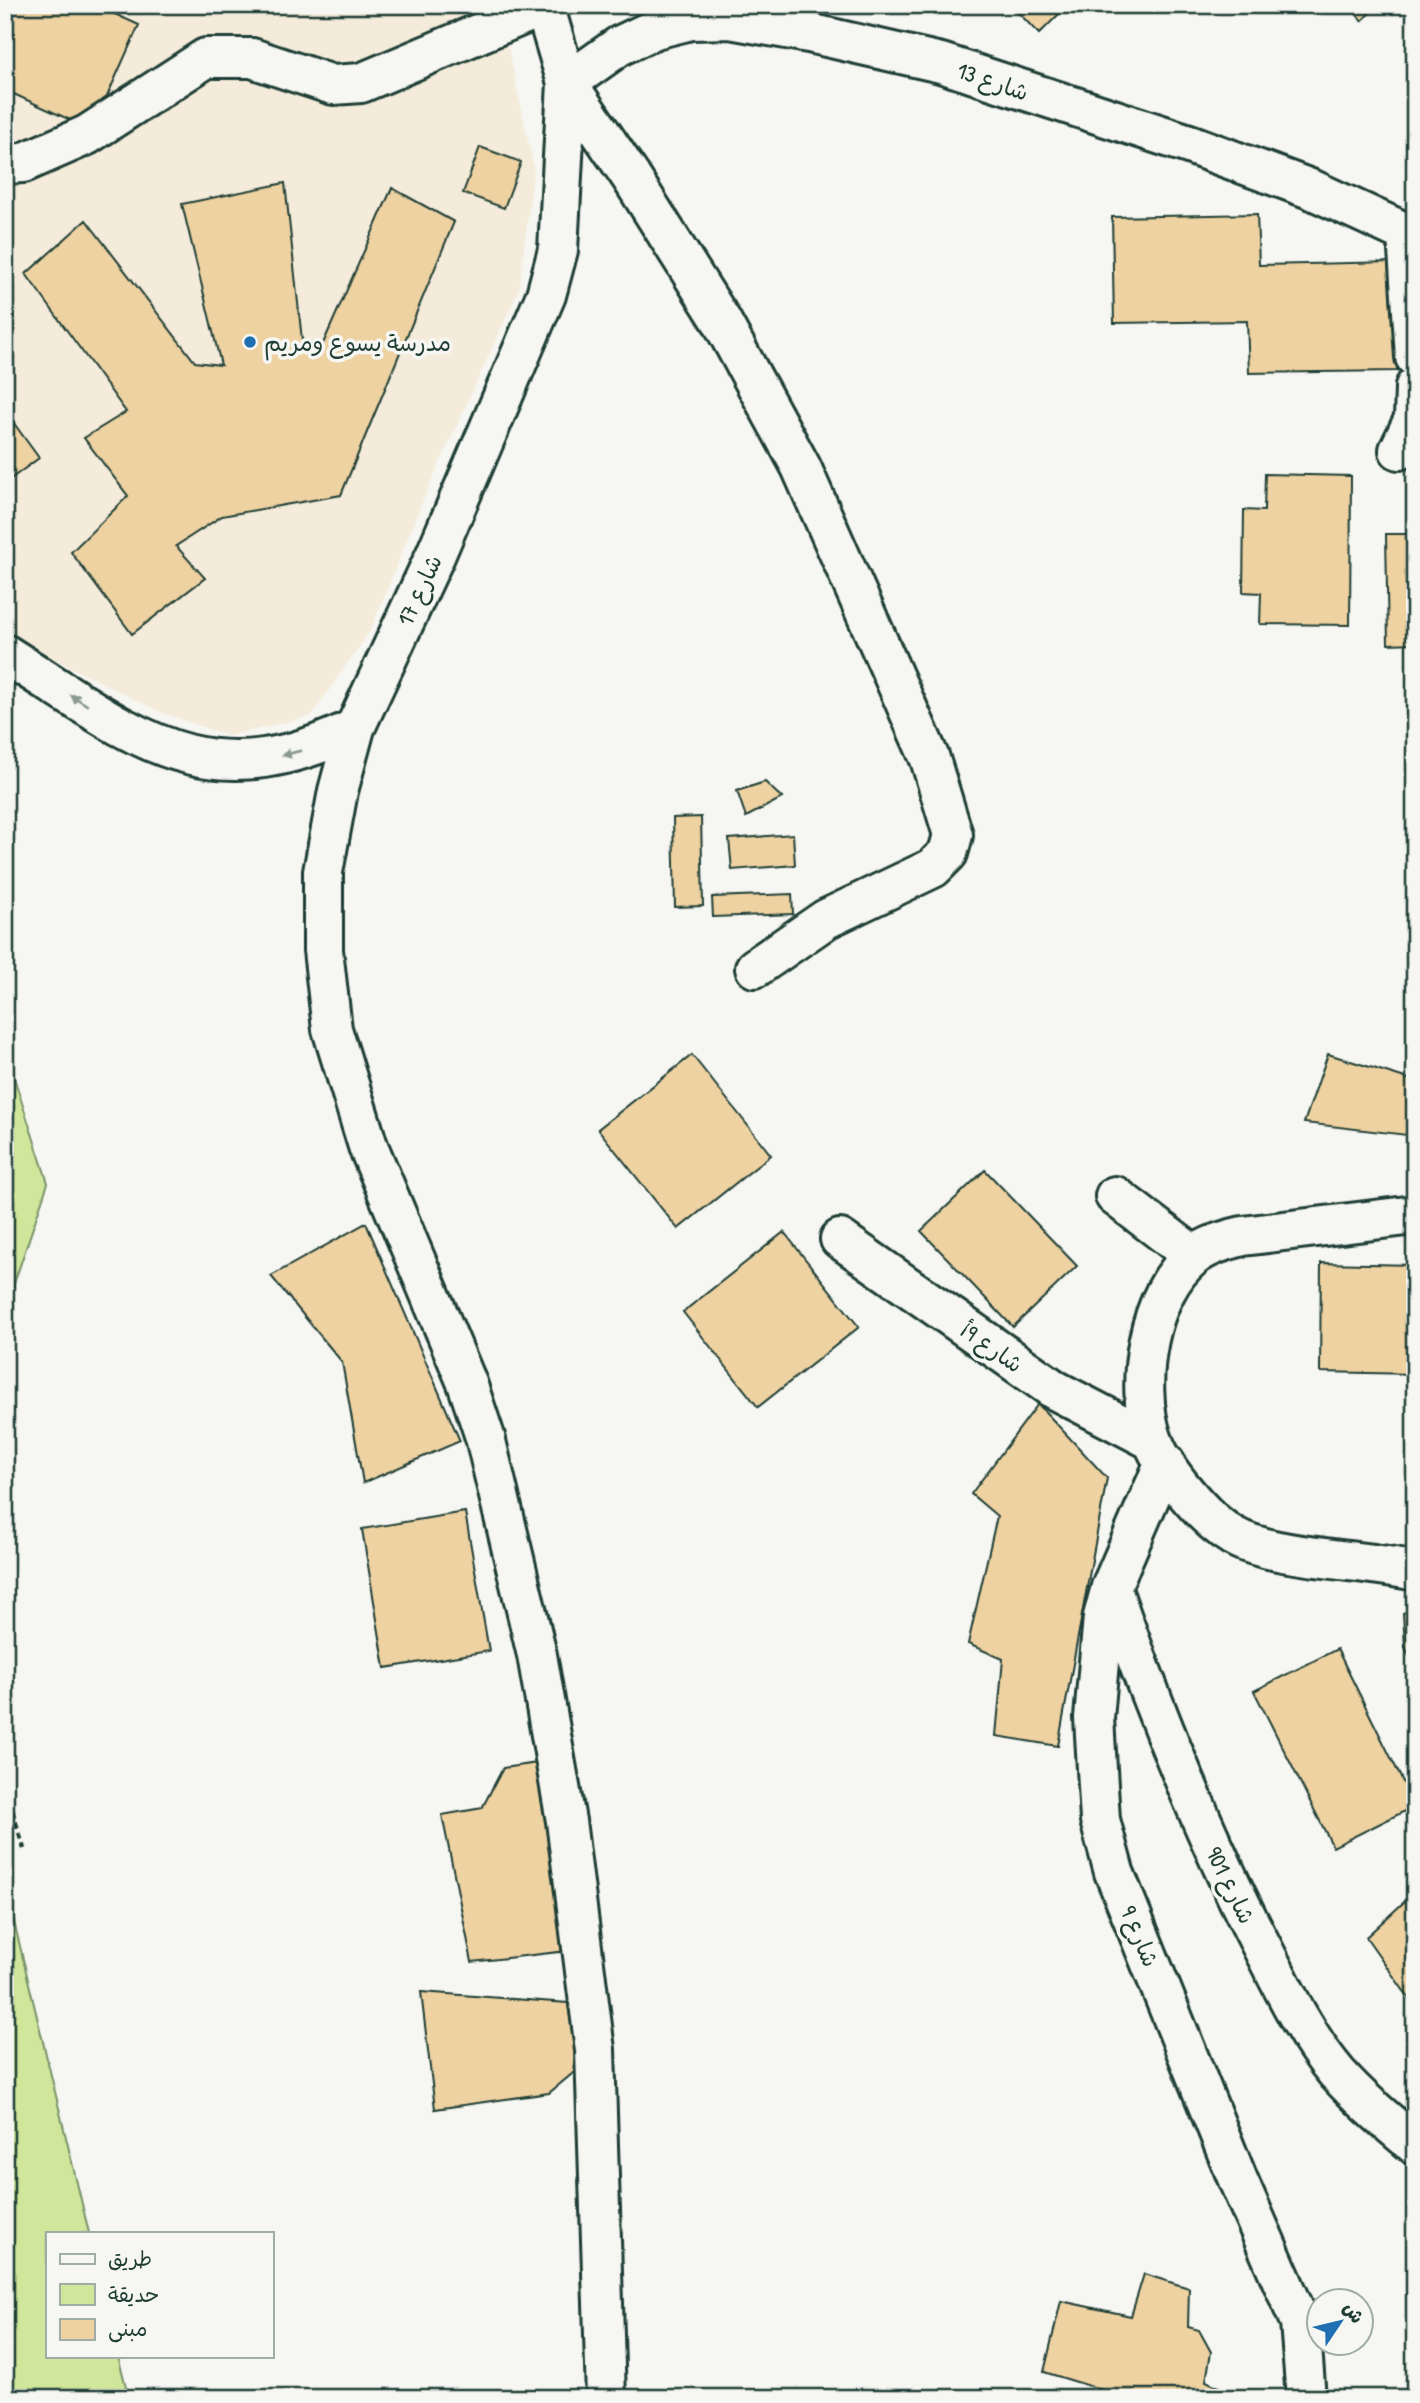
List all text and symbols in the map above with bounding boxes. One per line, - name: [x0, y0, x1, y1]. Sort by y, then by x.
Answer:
- street label: شارع 13: [953, 54, 1033, 109]
- place label: مدرسة يسوع ومريم: [264, 327, 451, 361]
- marker: مدرسة يسوع ومريم: [242, 334, 258, 350]
- street label: شارع 17: [389, 550, 450, 631]
- one-way arrow: [70, 694, 89, 707]
- one-way arrow: [281, 748, 303, 759]
- street label: شارع 9أ: [954, 1314, 1029, 1380]
- street label: شارع 901: [1198, 1841, 1263, 1929]
- street label: شارع 9: [1112, 1901, 1167, 1972]
- legend: [46, 2232, 273, 2358]
- text: طريق: [108, 2244, 152, 2273]
- text: حديقة: [108, 2280, 159, 2309]
- north arrow: [1304, 2288, 1374, 2358]
- text: ش: [1337, 2296, 1371, 2328]
- text: مبنى: [108, 2314, 147, 2343]

